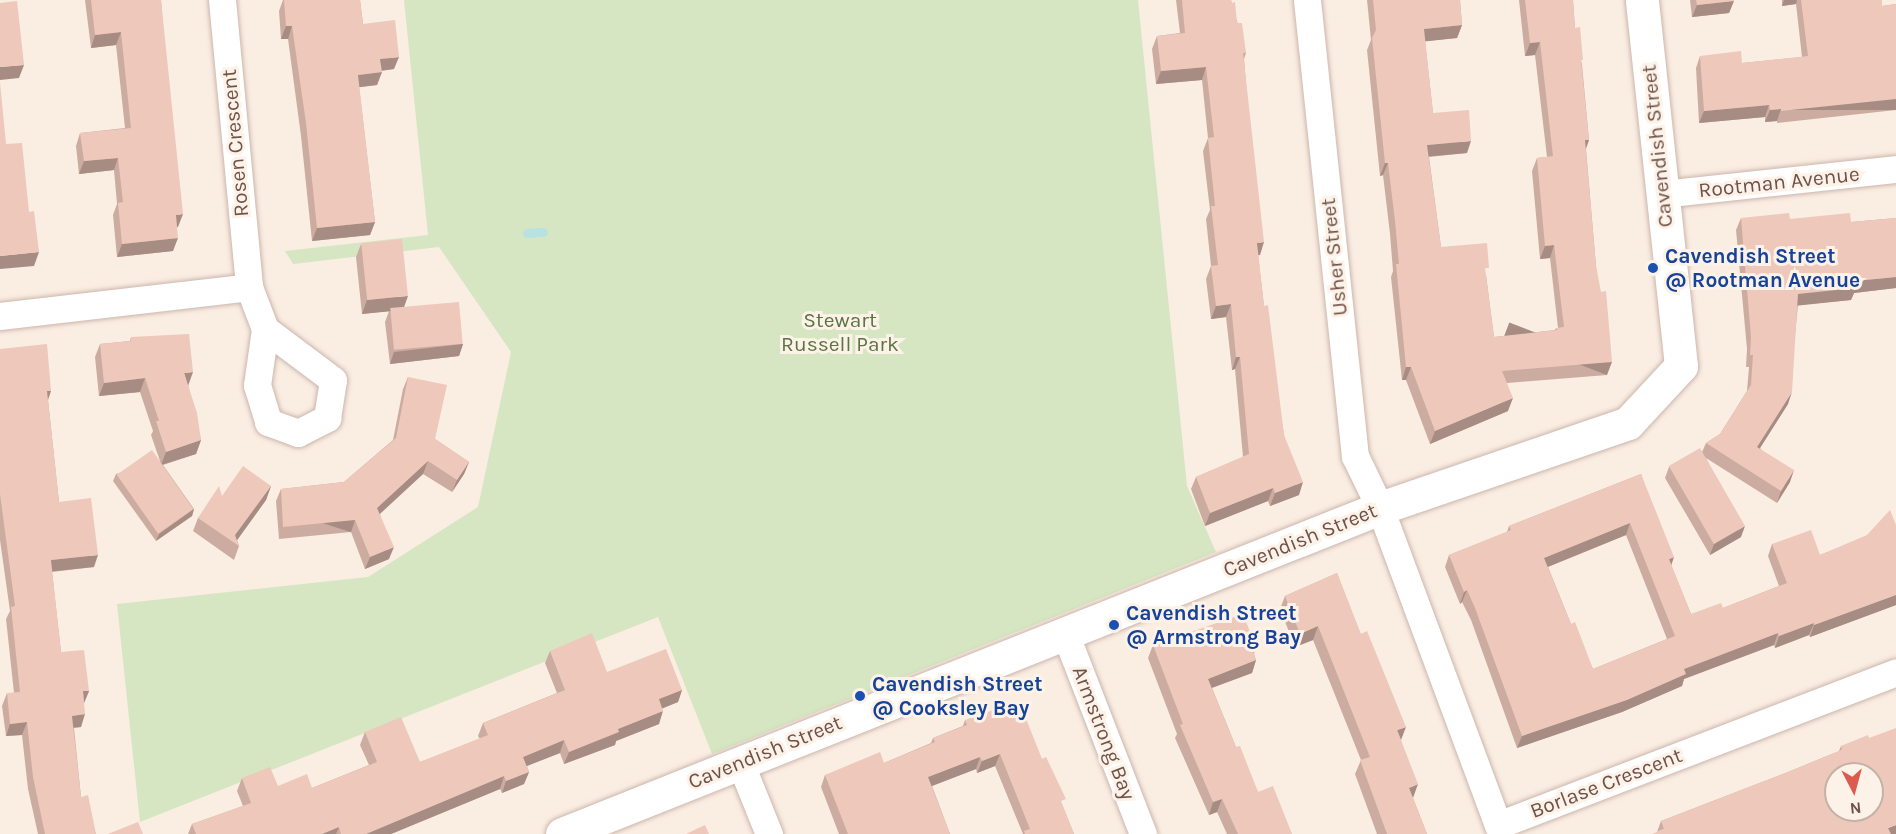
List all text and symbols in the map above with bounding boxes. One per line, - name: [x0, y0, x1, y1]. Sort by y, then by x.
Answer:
- street label: Cavendish Street: [1636, 63, 1678, 229]
- street label: Rosen Crescent: [216, 68, 254, 218]
- street label: Rootman Avenue: [1697, 161, 1861, 203]
- street label: Usher Street: [1315, 197, 1353, 317]
- place label: Cavendish Street @ Rootman Avenue: [1665, 243, 1860, 293]
- marker: Cavendish Street @ Rootman Avenue: [1646, 261, 1660, 275]
- park label: Stewart Russell Park: [781, 307, 899, 357]
- street label: Cavendish Street: [1219, 498, 1381, 582]
- place label: Cavendish Street @ Armstrong Bay: [1126, 600, 1301, 650]
- marker: Cavendish Street @ Armstrong Bay: [1107, 618, 1121, 632]
- street label: Armstrong Bay: [1067, 663, 1141, 803]
- place label: Cavendish Street @ Cooksley Bay: [872, 671, 1042, 721]
- marker: Cavendish Street @ Cooksley Bay: [853, 689, 867, 703]
- street label: Cavendish Street: [684, 710, 846, 794]
- street label: Borlase Crescent: [1526, 742, 1686, 824]
- north arrow: [1824, 762, 1884, 822]
- text: N: [1849, 798, 1862, 818]

